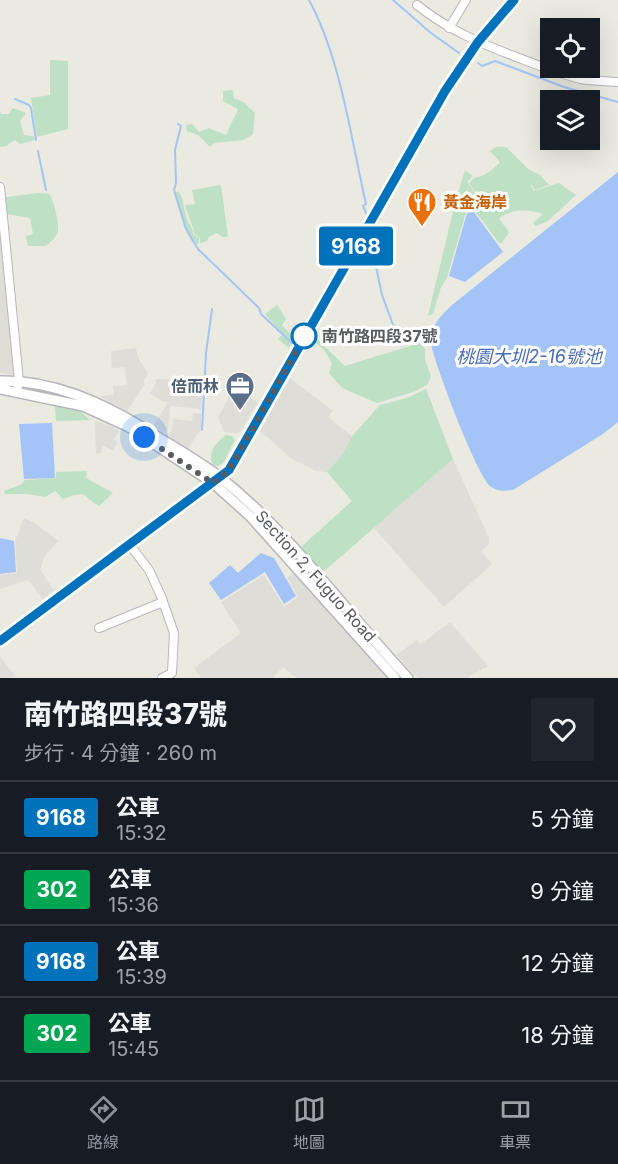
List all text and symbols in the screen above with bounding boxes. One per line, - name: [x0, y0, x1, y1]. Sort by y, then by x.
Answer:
- map controls: [540, 18, 600, 150]
- button: locate: [540, 18, 600, 78]
- button: layers: [540, 90, 600, 150]
- restaurant icon: 黃金海岸: [406, 186, 438, 228]
- place label: 黃金海岸: [443, 192, 507, 212]
- line badge: 9168: [314, 226, 398, 266]
- text: 9168: [331, 234, 381, 259]
- marker: 南竹路四段37號: [291, 323, 317, 349]
- place label: 南竹路四段37號: [322, 326, 438, 346]
- water label: 桃園大圳2-16號池: [456, 346, 604, 367]
- office icon: 倍而林: [224, 370, 256, 412]
- place label: 倍而林: [171, 376, 219, 396]
- your location: [129, 422, 159, 452]
- street label: Section 2, Fuguo Road: [251, 506, 381, 646]
- text: 南竹路四段37號: [24, 697, 227, 731]
- button: heart: [531, 698, 594, 761]
- text: 步行 · 4 分鐘 · 260 m: [24, 741, 217, 765]
- text: 公車: [116, 794, 160, 820]
- text: 9168: [36, 805, 86, 830]
- text: 5 分鐘: [530, 806, 594, 832]
- text: 15:32: [116, 821, 167, 845]
- text: 公車: [108, 866, 152, 892]
- text: 302: [37, 877, 77, 902]
- text: 9 分鐘: [530, 878, 594, 904]
- text: 15:36: [108, 893, 159, 917]
- text: 公車: [116, 938, 160, 964]
- text: 9168: [36, 949, 86, 974]
- text: 12 分鐘: [521, 950, 594, 976]
- text: 15:39: [116, 965, 167, 989]
- text: 公車: [108, 1010, 152, 1036]
- text: 302: [37, 1021, 77, 1046]
- text: 18 分鐘: [521, 1022, 594, 1048]
- text: 15:45: [108, 1037, 159, 1061]
- tab: 路線: [87, 1093, 120, 1153]
- tab: 地圖: [293, 1093, 326, 1153]
- tab: 車票: [499, 1093, 532, 1153]

